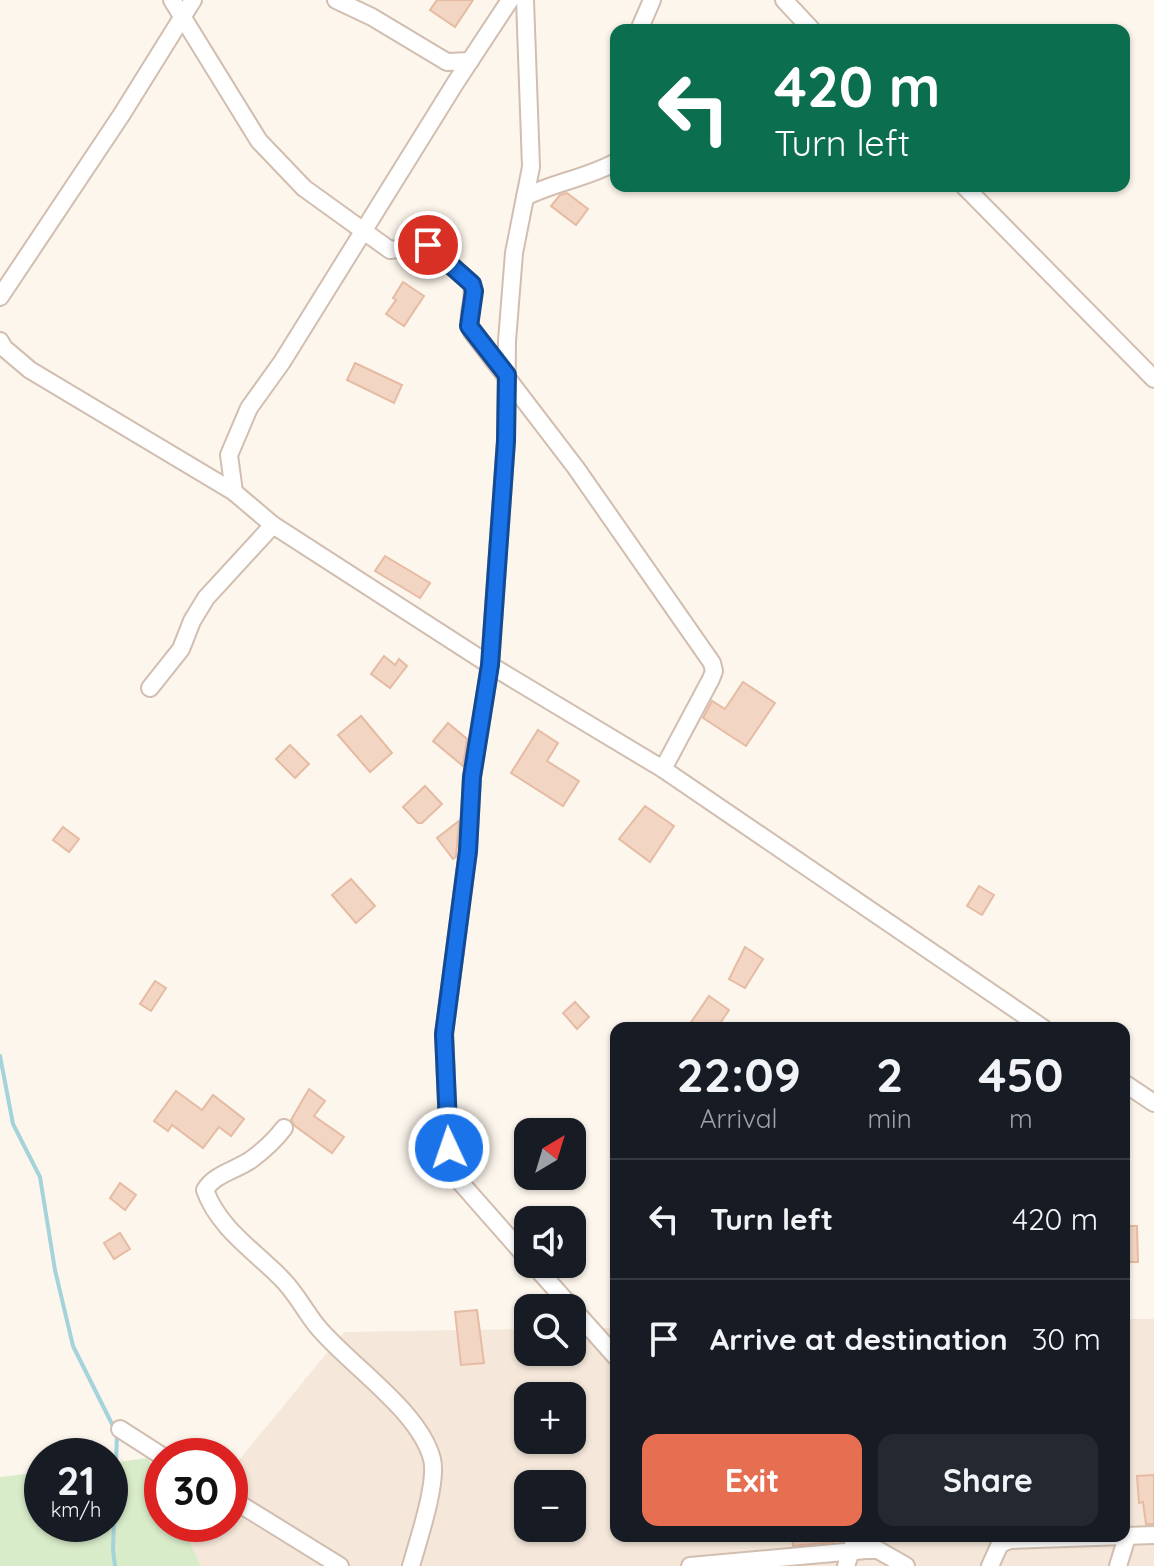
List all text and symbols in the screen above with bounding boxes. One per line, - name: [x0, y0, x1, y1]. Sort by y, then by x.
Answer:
- text: 420 m: [774, 51, 941, 121]
- icon: left: [642, 56, 746, 160]
- text: Turn left: [774, 120, 910, 165]
- pin: [394, 211, 462, 279]
- icon: arrive: [406, 223, 450, 267]
- text: 22:09: [676, 1044, 801, 1104]
- text: 2: [876, 1044, 903, 1104]
- text: 450: [978, 1044, 1064, 1104]
- text: Arrival: [700, 1102, 778, 1135]
- text: min: [867, 1102, 912, 1135]
- text: m: [1009, 1102, 1033, 1135]
- position arrow: [407, 1106, 491, 1190]
- north arrow: [514, 1118, 586, 1190]
- map controls: [514, 1118, 586, 1542]
- icon: left: [642, 1197, 686, 1241]
- text: Turn left: [710, 1200, 833, 1238]
- text: 420 m: [1012, 1200, 1098, 1238]
- button: sound: [514, 1206, 586, 1278]
- button: search: [514, 1294, 586, 1366]
- icon: arrive: [642, 1317, 686, 1361]
- text: Arrive at destination: [710, 1320, 1008, 1358]
- text: 30 m: [1032, 1320, 1101, 1358]
- button: +: [514, 1382, 586, 1454]
- button: Exit: [642, 1434, 862, 1526]
- button: Share: [878, 1434, 1098, 1526]
- speed limit sign: 30: [144, 1438, 248, 1542]
- text: 21: [57, 1455, 95, 1505]
- button: −: [514, 1470, 586, 1542]
- text: km/h: [51, 1497, 101, 1522]

